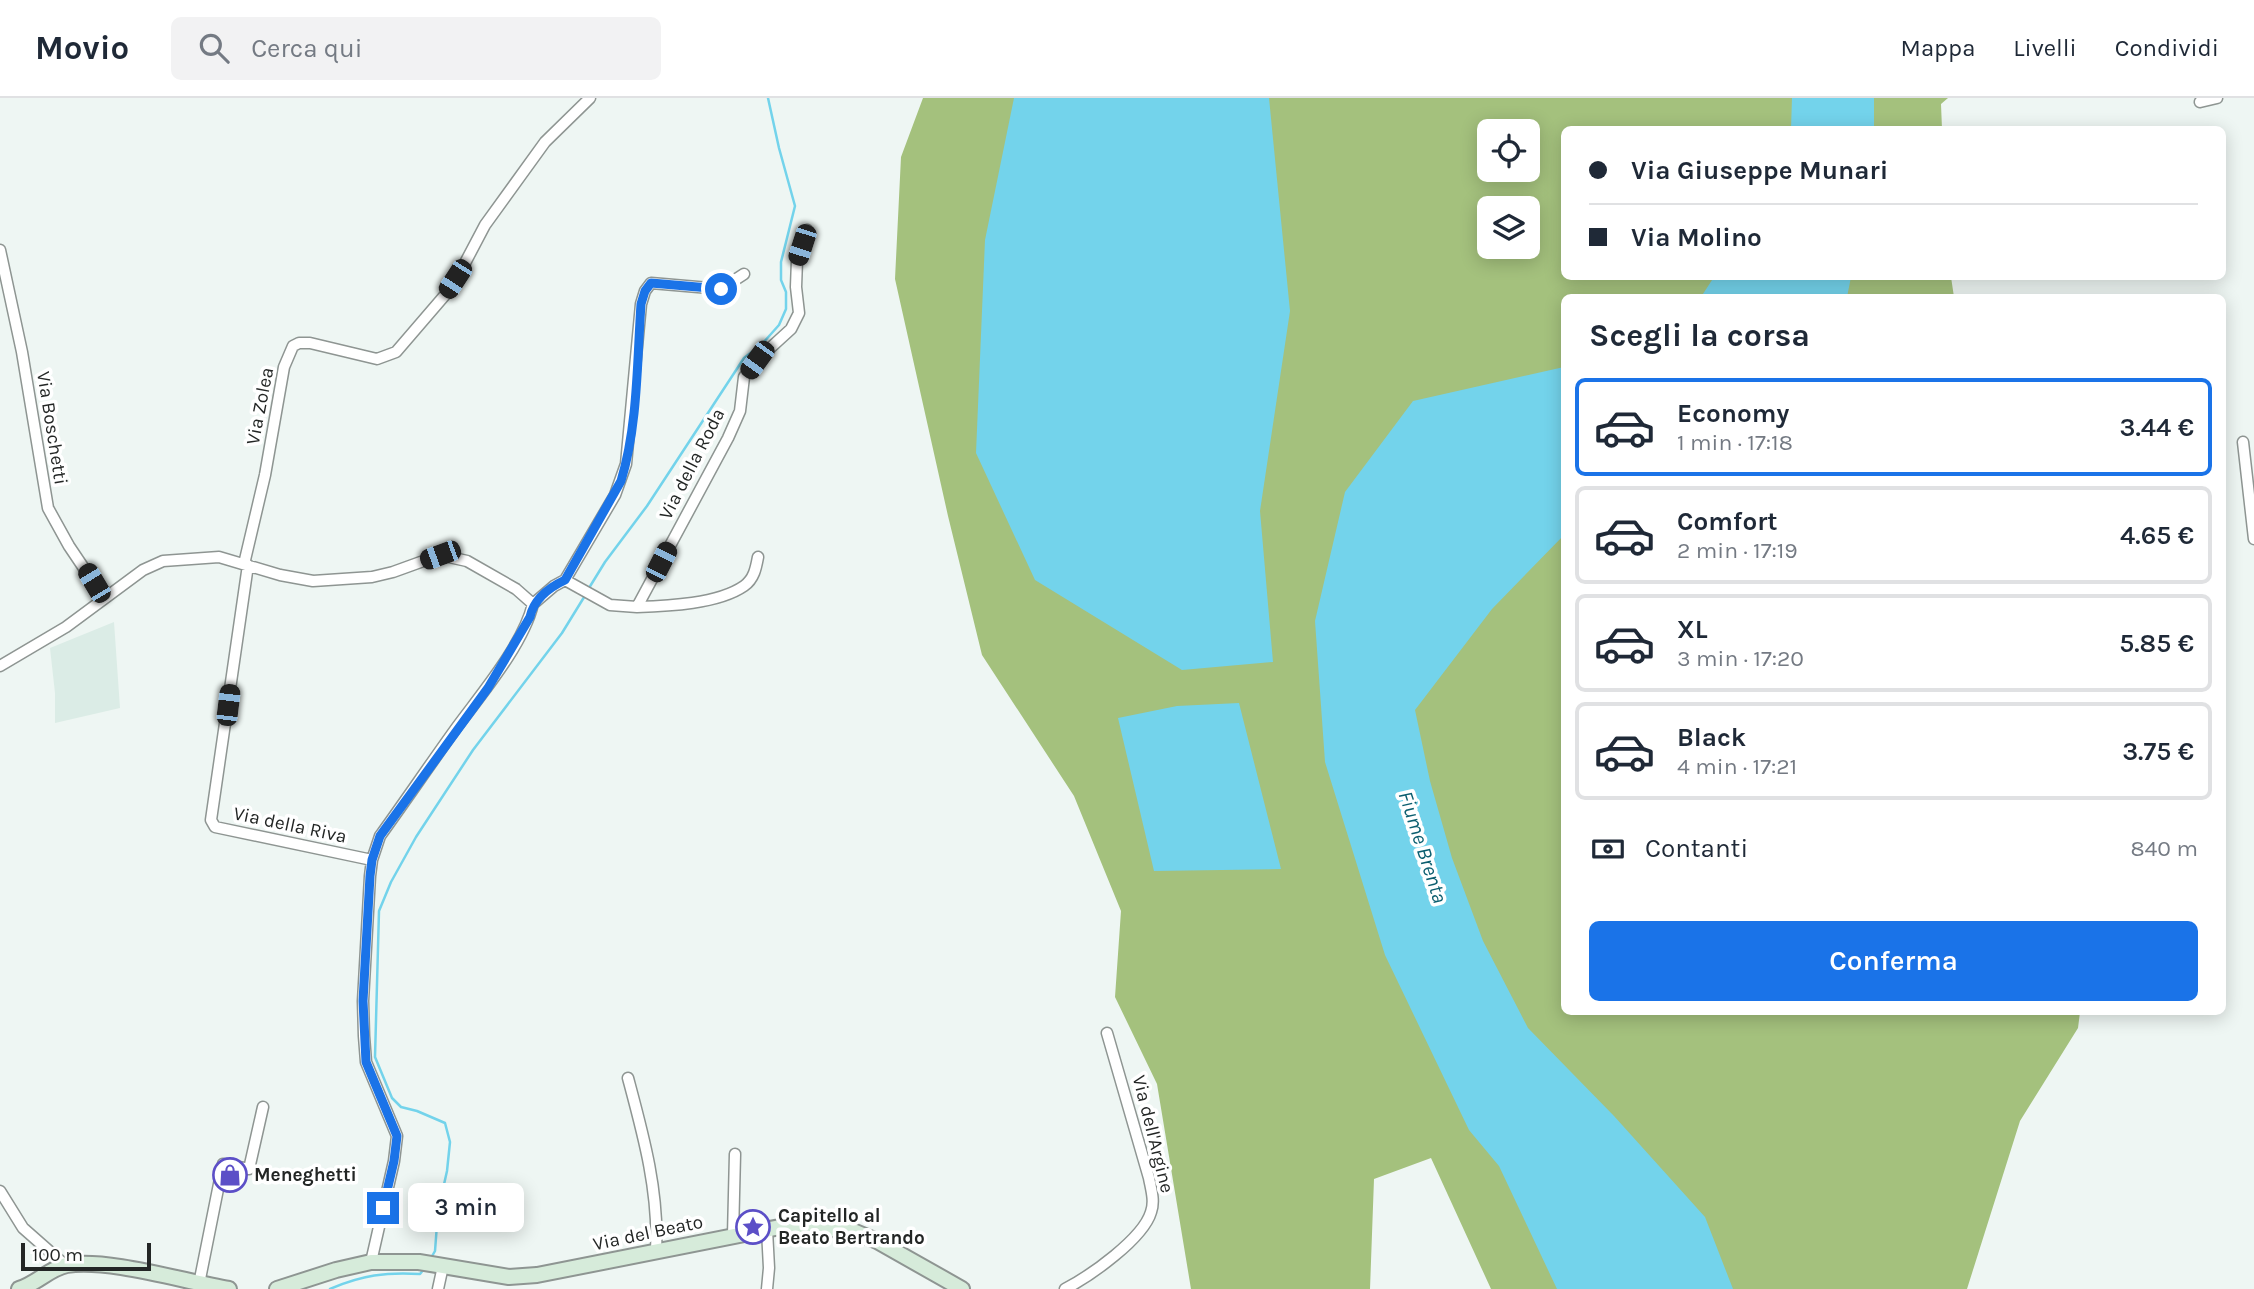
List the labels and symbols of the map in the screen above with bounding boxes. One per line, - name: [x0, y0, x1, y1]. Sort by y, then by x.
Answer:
- car: [786, 222, 819, 268]
- car: [435, 256, 476, 302]
- route start: [705, 273, 737, 305]
- car: [737, 337, 778, 383]
- street label: Via Zolea: [242, 365, 278, 447]
- street label: Via Boschetti: [32, 370, 72, 486]
- street label: Via della Roda: [655, 405, 729, 523]
- car: [417, 538, 464, 572]
- car: [643, 539, 680, 585]
- car: [75, 560, 114, 606]
- car: [216, 683, 241, 727]
- water label: Fiume Brenta: [1394, 788, 1452, 906]
- street label: Via della Riva: [231, 802, 349, 848]
- street label: Via dell'Argine: [1128, 1073, 1178, 1195]
- shop icon: Meneghetti: [211, 1156, 249, 1194]
- place label: Meneghetti: [254, 1164, 357, 1186]
- callout: 3 min: [408, 1184, 523, 1232]
- route end: [367, 1192, 399, 1224]
- place label: Capitello al Beato Bertrando: [778, 1205, 925, 1249]
- place icon: Capitello al Beato Bertrando: [734, 1208, 772, 1246]
- street label: Via del Beato: [591, 1211, 705, 1255]
- scale bar: [21, 1240, 150, 1272]

